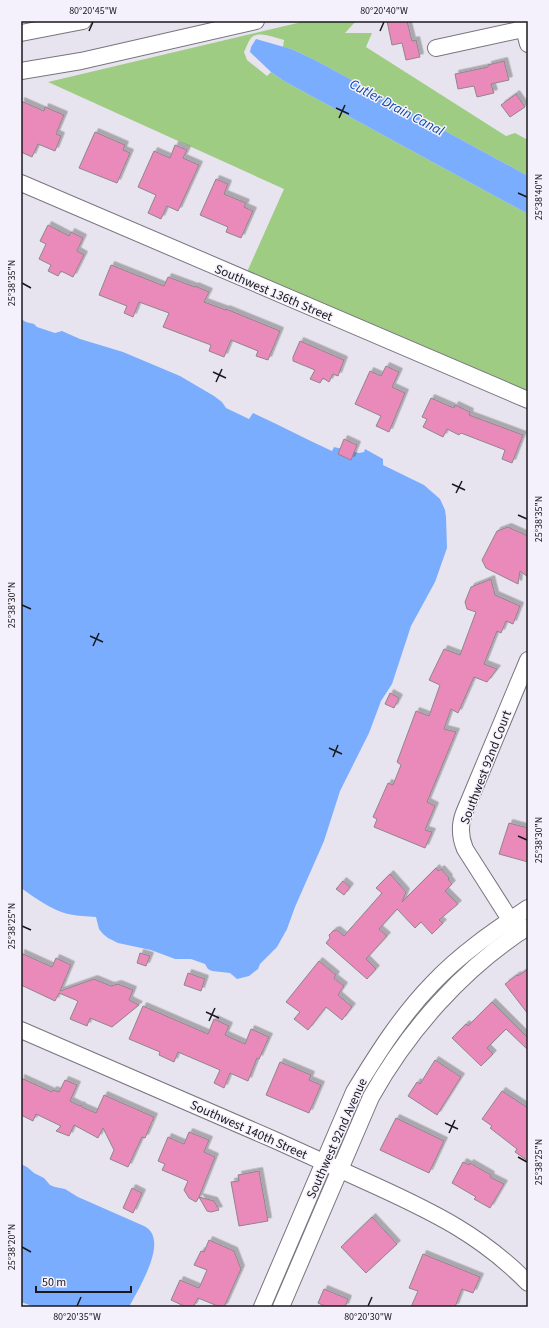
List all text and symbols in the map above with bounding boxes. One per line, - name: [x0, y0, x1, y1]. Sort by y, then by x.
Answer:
- text: 80°20'45"W: [69, 4, 117, 18]
- text: 80°20'40"W: [360, 4, 408, 18]
- water label: Cutler Drain Canal: [346, 74, 448, 142]
- text: 25°38'40"N: [532, 174, 546, 220]
- text: 25°38'35"N: [5, 260, 19, 306]
- street label: Southwest 136th Street: [212, 260, 336, 326]
- text: 25°38'35"N: [532, 496, 546, 542]
- text: 25°38'30"N: [5, 582, 19, 628]
- street label: Southwest 92nd Court: [456, 707, 516, 827]
- text: 25°38'30"N: [532, 817, 546, 863]
- text: 25°38'25"N: [5, 903, 19, 949]
- street label: Southwest 92nd Avenue: [302, 1075, 372, 1202]
- street label: Southwest 140th Street: [187, 1096, 311, 1164]
- text: 25°38'25"N: [532, 1139, 546, 1185]
- text: 25°38'20"N: [5, 1224, 19, 1270]
- scale bar: [36, 1268, 131, 1294]
- text: 50 m: [42, 1274, 66, 1291]
- text: 80°20'35"W: [53, 1310, 101, 1324]
- text: 80°20'30"W: [344, 1310, 392, 1324]

